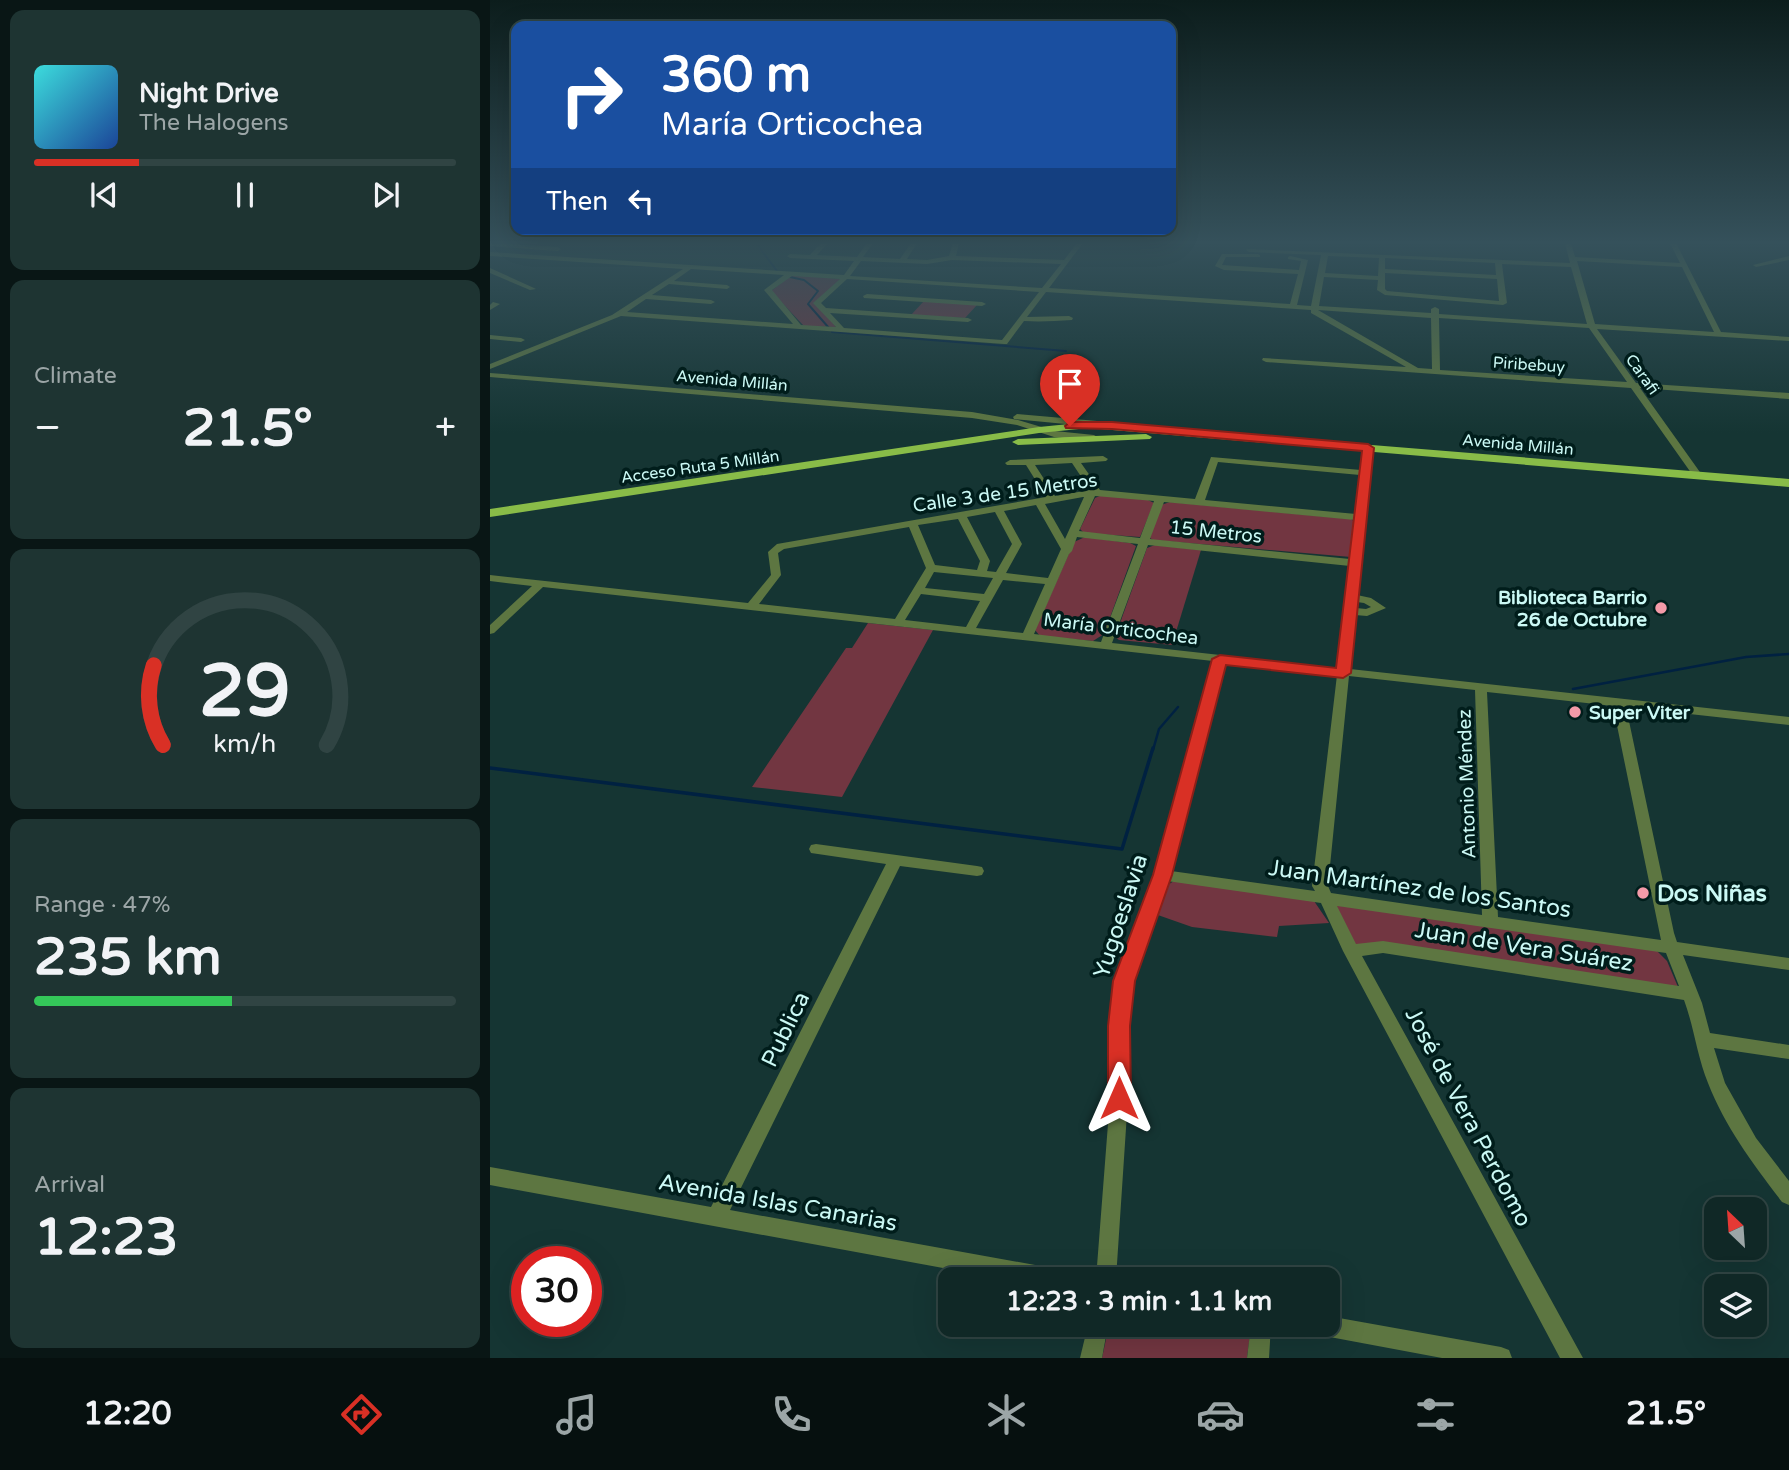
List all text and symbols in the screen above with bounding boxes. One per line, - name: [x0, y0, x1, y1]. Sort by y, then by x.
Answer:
- text: 360 m: [661, 46, 811, 105]
- icon: right: [546, 49, 637, 140]
- text: Night Drive: [139, 78, 279, 109]
- text: María Orticochea: [661, 106, 924, 144]
- text: The Halogens: [139, 109, 288, 137]
- icon: previous: [85, 176, 123, 214]
- icon: pause: [226, 176, 264, 214]
- icon: next: [367, 176, 405, 214]
- icon: left: [622, 182, 660, 220]
- text: Then: [546, 186, 608, 217]
- street label: Carafi: [1621, 350, 1663, 399]
- street label: Piribebuy: [1492, 352, 1566, 378]
- pin: [1040, 354, 1100, 426]
- text: Climate: [34, 362, 117, 390]
- icon: arrive: [1051, 365, 1089, 403]
- street label: Avenida Millán: [675, 366, 788, 396]
- text: 21.5°: [183, 397, 313, 460]
- text: −: [34, 405, 61, 451]
- text: +: [435, 405, 456, 451]
- street label: Avenida Millán: [1461, 430, 1574, 460]
- street label: Acceso Ruta 5 Millán: [620, 446, 781, 488]
- street label: Calle 3 de 15 Metros: [911, 469, 1099, 517]
- street label: 15 Metros: [1169, 516, 1263, 548]
- place label: Biblioteca Barrio 26 de Octubre: [1498, 587, 1647, 631]
- marker: Biblioteca Barrio 26 de Octubre: [1653, 600, 1669, 616]
- street label: María Orticochea: [1042, 609, 1200, 649]
- text: 29: [199, 648, 291, 736]
- place label: Super Viter: [1589, 702, 1691, 725]
- marker: Super Viter: [1567, 704, 1583, 720]
- street label: Antonio Méndez: [1453, 709, 1481, 859]
- text: km/h: [214, 729, 276, 759]
- street label: Yugoeslavia: [1088, 851, 1154, 982]
- street label: Juan Martínez de los Santos: [1267, 854, 1573, 924]
- place label: Dos Niñas: [1657, 880, 1767, 908]
- marker: Dos Niñas: [1635, 885, 1651, 901]
- text: Range · 47%: [34, 891, 170, 919]
- street label: Juan de Vera Suárez: [1413, 916, 1635, 978]
- text: 235 km: [34, 926, 222, 989]
- street label: Publica: [756, 987, 816, 1072]
- street label: José de Vera Perdomo: [1399, 1003, 1538, 1232]
- position arrow: [1082, 1061, 1156, 1135]
- street label: Avenida Islas Canarias: [656, 1168, 899, 1238]
- text: Arrival: [34, 1171, 105, 1199]
- north arrow: [1704, 1197, 1768, 1260]
- map controls: [1704, 1197, 1767, 1337]
- text: 12:23: [34, 1206, 178, 1269]
- speed limit sign: 30: [511, 1246, 602, 1337]
- button: layers: [1704, 1274, 1767, 1337]
- text: 12:23 · 3 min · 1.1 km: [1006, 1286, 1272, 1317]
- icon: directions: [337, 1390, 386, 1439]
- icon: music: [552, 1390, 601, 1439]
- icon: phone: [767, 1390, 816, 1439]
- icon: climate: [982, 1390, 1031, 1439]
- icon: car: [1196, 1390, 1245, 1439]
- icon: filters: [1411, 1390, 1460, 1439]
- text: 12:20: [83, 1395, 172, 1433]
- text: 21.5°: [1626, 1395, 1706, 1433]

